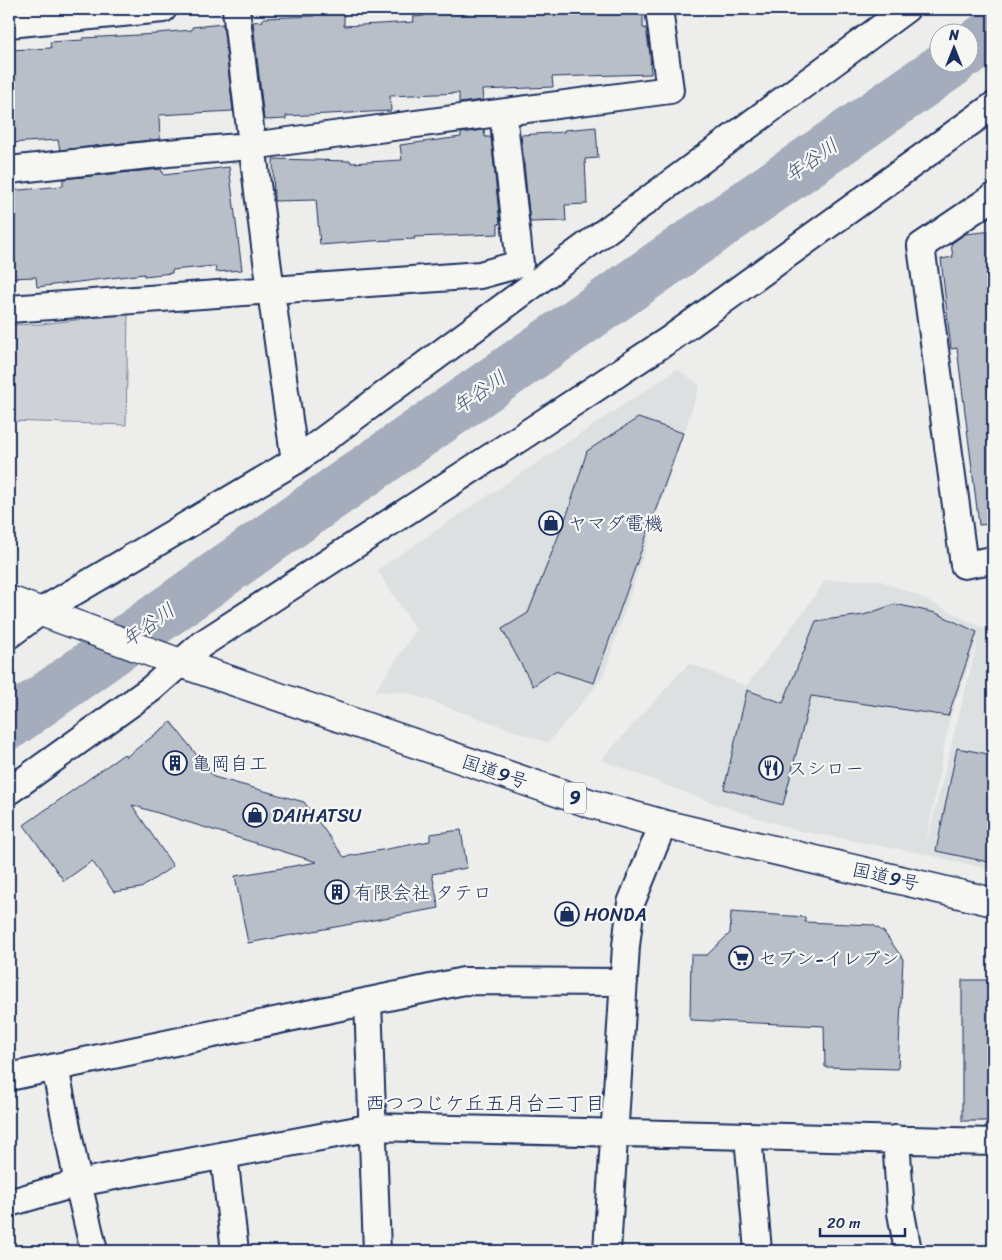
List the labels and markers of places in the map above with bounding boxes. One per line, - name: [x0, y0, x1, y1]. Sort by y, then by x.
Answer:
- place label: ヤマダ電機: [568, 507, 663, 540]
- shop icon: ヤマダ電機: [538, 510, 564, 536]
- place label: 亀岡自工: [192, 747, 268, 780]
- building icon: 亀岡自工: [162, 750, 188, 776]
- place label: スシロー: [788, 752, 864, 785]
- restaurant icon: スシロー: [758, 755, 784, 781]
- place label: DAIHATSU: [272, 799, 362, 832]
- shop icon: DAIHATSU: [242, 802, 268, 828]
- place label: 有限会社 タテロ: [354, 876, 492, 909]
- building icon: 有限会社 タテロ: [324, 879, 350, 905]
- place label: HONDA: [584, 898, 647, 931]
- shop icon: HONDA: [554, 901, 580, 927]
- place label: セブン-イレブン: [758, 942, 900, 975]
- supermarket icon: セブン-イレブン: [728, 945, 754, 971]

